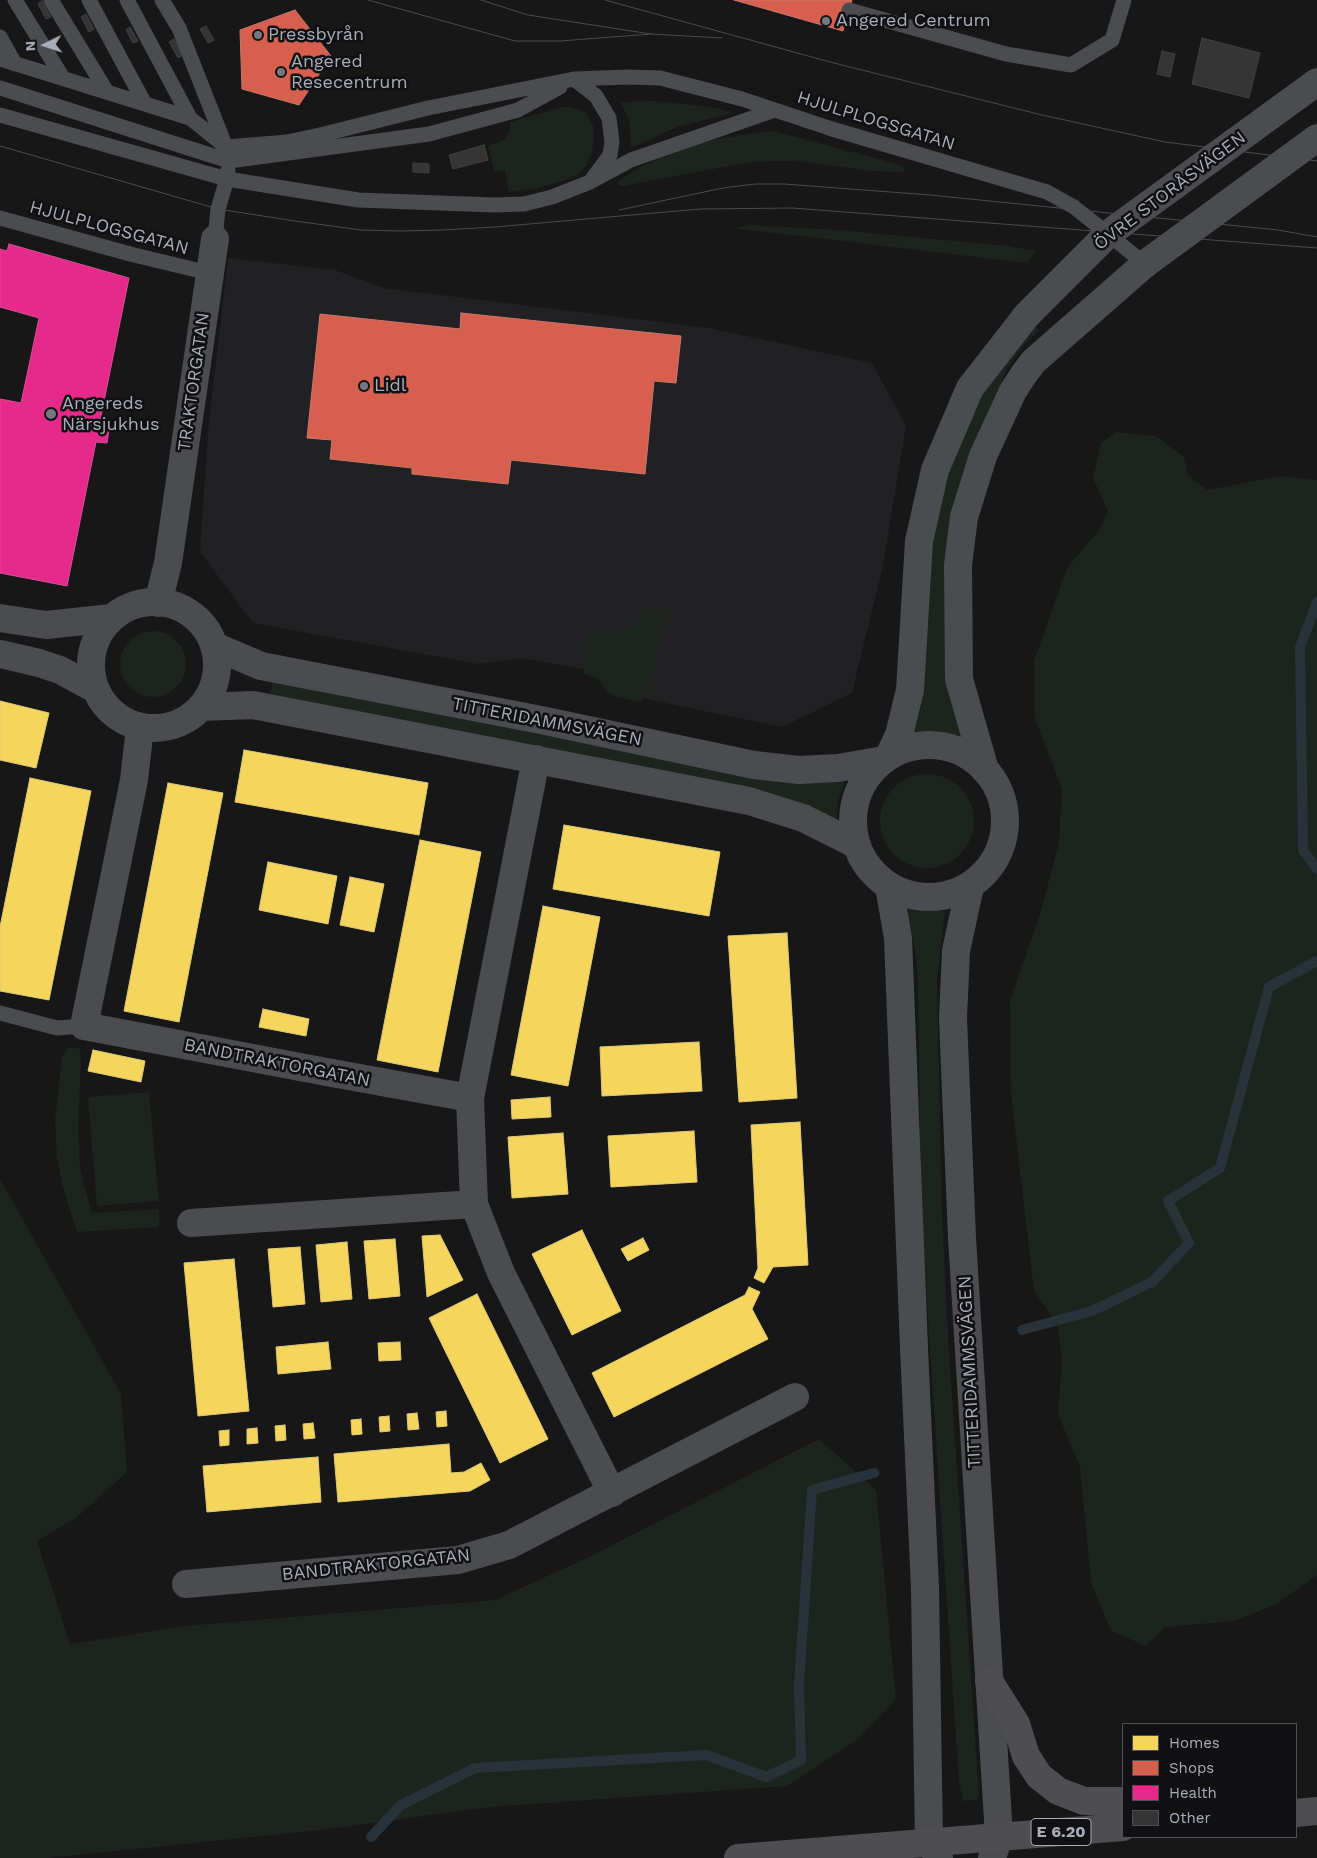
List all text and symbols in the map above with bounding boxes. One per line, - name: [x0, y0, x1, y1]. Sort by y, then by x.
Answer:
- place label: Angered Centrum: [836, 10, 991, 32]
- marker: Angered Centrum: [820, 15, 832, 27]
- north arrow: [20, 20, 70, 70]
- place label: Pressbyrån: [268, 24, 364, 46]
- marker: Pressbyrån: [252, 29, 264, 41]
- text: N: [22, 40, 38, 52]
- place label: Angered Resecentrum: [291, 51, 408, 94]
- marker: Angered Resecentrum: [275, 66, 287, 78]
- street label: HJULPLOGSGATAN: [794, 87, 958, 155]
- street label: ÖVRE STORÅSVÄGEN: [1090, 127, 1250, 255]
- street label: HJULPLOGSGATAN: [27, 196, 191, 260]
- street label: TRAKTORGATAN: [174, 311, 214, 453]
- place label: Lidl: [374, 375, 406, 397]
- marker: Lidl: [358, 380, 370, 392]
- place label: Angereds Närsjukhus: [62, 393, 160, 436]
- marker: Angereds Närsjukhus: [44, 407, 58, 421]
- street label: TITTERIDAMMSVÄGEN: [450, 693, 644, 751]
- street label: BANDTRAKTORGATAN: [182, 1034, 372, 1092]
- street label: TITTERIDAMMSVÄGEN: [954, 1275, 986, 1469]
- street label: BANDTRAKTORGATAN: [281, 1544, 471, 1586]
- legend: [1122, 1723, 1297, 1838]
- text: Homes: [1169, 1734, 1220, 1752]
- text: Shops: [1169, 1759, 1214, 1777]
- text: Health: [1169, 1784, 1217, 1802]
- text: Other: [1169, 1809, 1211, 1827]
- road number: E 6.20: [1031, 1818, 1091, 1845]

